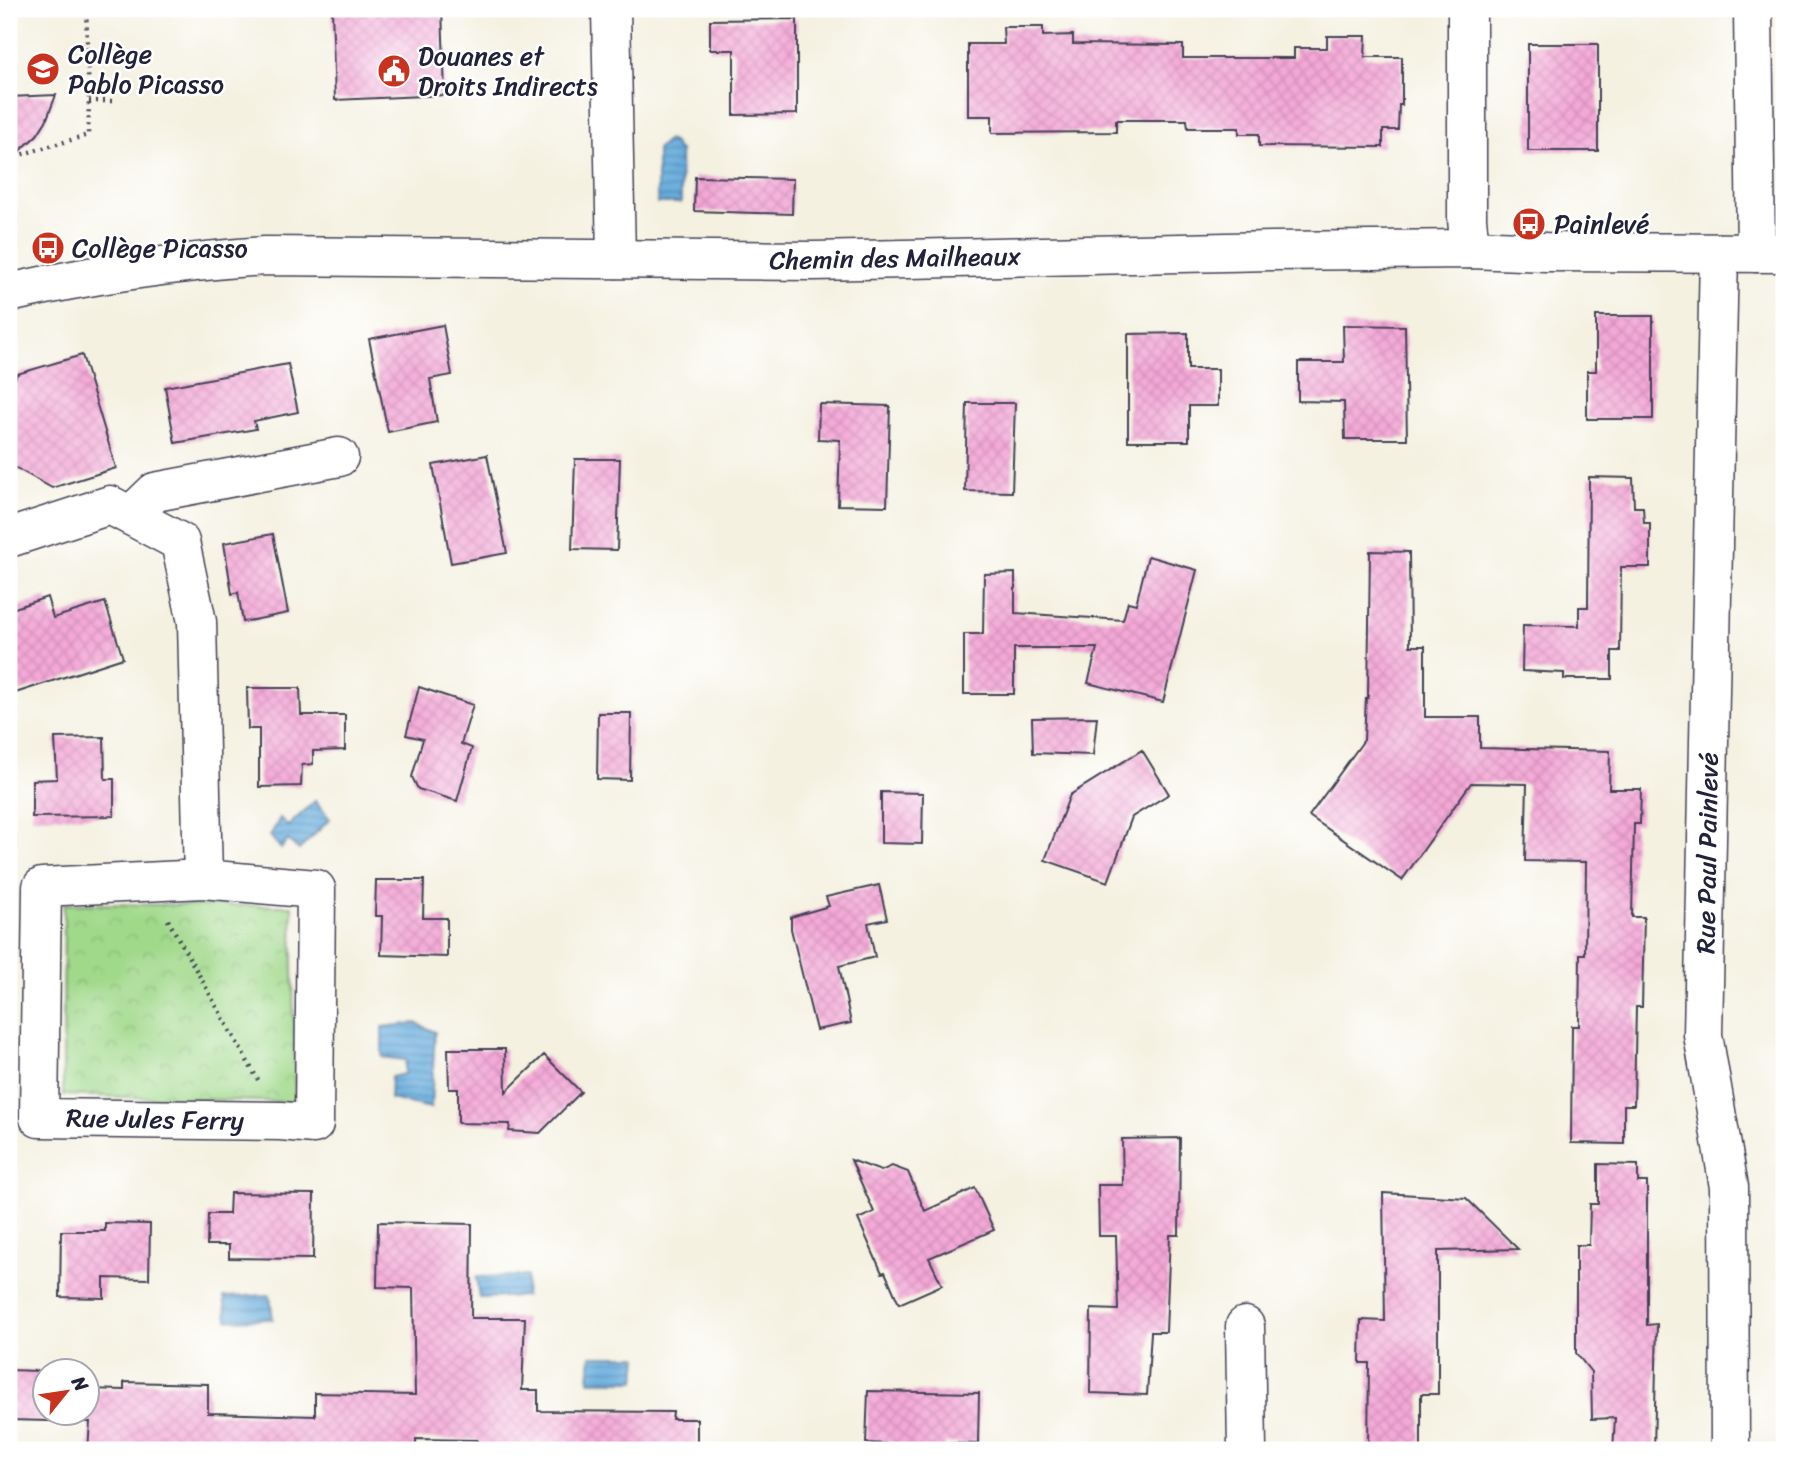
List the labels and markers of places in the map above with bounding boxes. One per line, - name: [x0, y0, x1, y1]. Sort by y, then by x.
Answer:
- place label: Collège Pablo Picasso: [68, 31, 224, 107]
- place label: Douanes et Droits Indirects: [418, 33, 598, 109]
- school or university icon: Collège Pablo Picasso: [24, 50, 62, 88]
- public building icon: Douanes et Droits Indirects: [375, 52, 413, 90]
- place label: Painlevé: [1554, 201, 1649, 247]
- bus stop icon: Painlevé: [1510, 205, 1548, 243]
- place label: Collège Picasso: [72, 225, 248, 271]
- bus stop icon: Collège Picasso: [29, 229, 67, 267]

